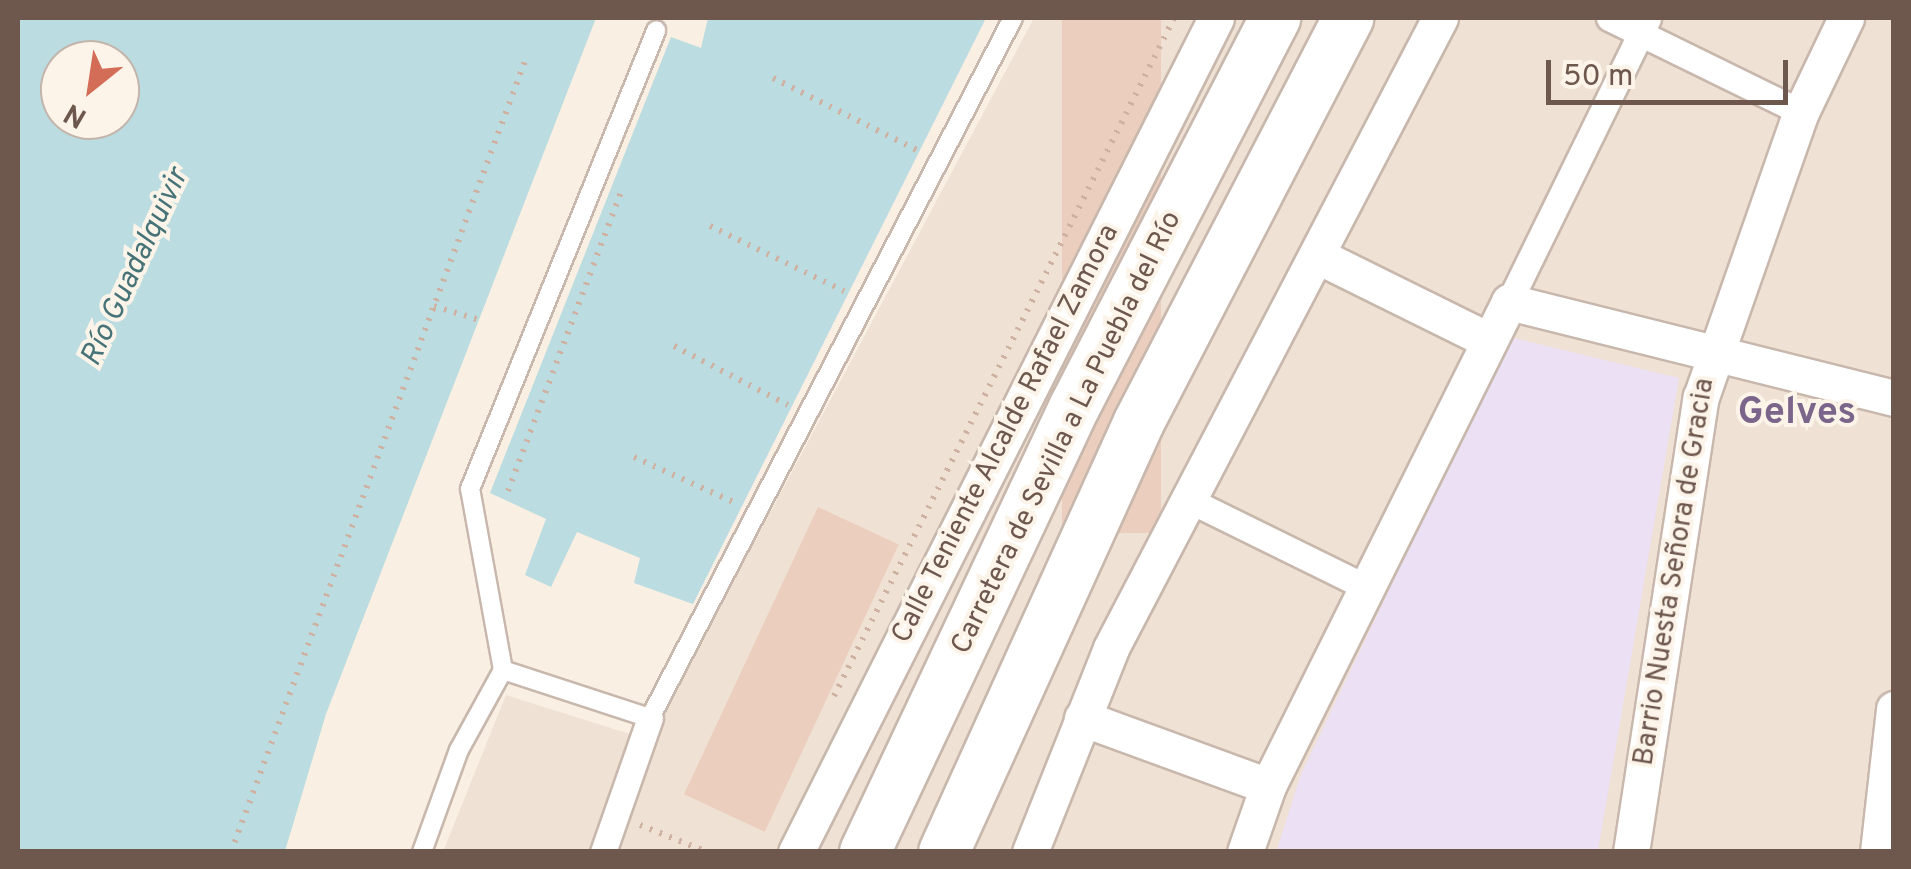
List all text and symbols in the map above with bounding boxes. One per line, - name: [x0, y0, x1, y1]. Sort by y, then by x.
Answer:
- north arrow: [40, 40, 140, 140]
- scale bar: [1551, 40, 1794, 102]
- text: 50 m: [1563, 59, 1633, 96]
- text: N: [58, 94, 94, 135]
- water label: Río Guadalquivir: [74, 163, 198, 373]
- street label: Carretera de Sevilla a La Puebla del Río: [945, 206, 1189, 660]
- street label: Calle Teniente Alcalde Rafael Zamora: [885, 218, 1127, 650]
- street label: Barrio Nuesta Señora de Gracia: [1628, 376, 1722, 768]
- district label: Gelves: [1738, 391, 1856, 437]

